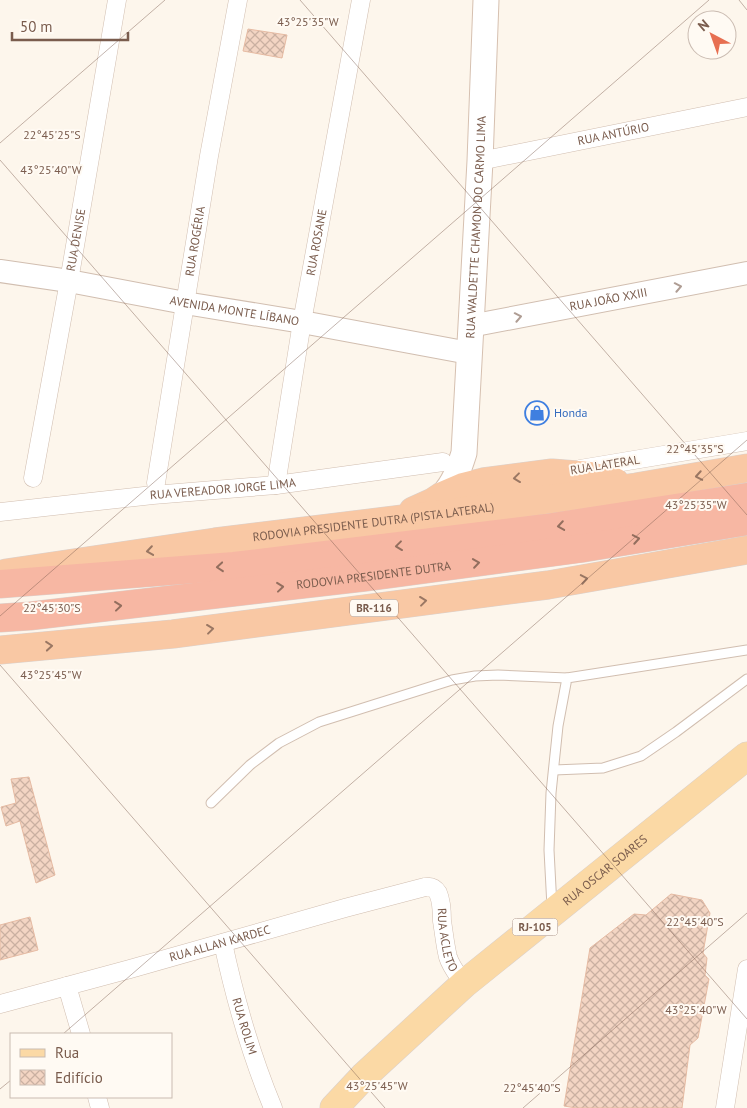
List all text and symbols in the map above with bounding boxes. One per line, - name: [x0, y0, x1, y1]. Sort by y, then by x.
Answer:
- scale bar: [12, 10, 129, 42]
- north arrow: [687, 10, 737, 60]
- text: 43°25'35"W: [277, 14, 339, 29]
- text: N: [694, 15, 713, 35]
- text: 50 m: [20, 17, 53, 36]
- street label: RUA WALDETTE CHAMON DO CARMO LIMA: [462, 115, 489, 339]
- street label: RUA ANTÚRIO: [576, 119, 650, 148]
- text: 22°45'25"S: [23, 127, 81, 142]
- text: 43°25'40"W: [20, 162, 82, 177]
- street label: RUA ROGÉRIA: [182, 205, 208, 277]
- street label: RUA DENISE: [63, 207, 88, 272]
- street label: RUA ROSANE: [303, 208, 330, 277]
- one-way arrow: [673, 282, 682, 292]
- street label: RUA JOÃO XXIII: [568, 284, 649, 314]
- street label: AVENIDA MONTE LÍBANO: [169, 292, 300, 328]
- one-way arrow: [514, 312, 523, 322]
- shop icon: Honda: [524, 400, 550, 426]
- place label: Honda: [554, 405, 588, 420]
- text: 22°45'35"S: [666, 441, 724, 456]
- street label: RUA LATERAL: [569, 452, 641, 477]
- one-way arrow: [695, 471, 703, 481]
- one-way arrow: [513, 472, 521, 483]
- street label: RUA VEREADOR JORGE LIMA: [149, 474, 297, 502]
- text: 43°25'35"W: [665, 497, 727, 512]
- street label: RODOVIA PRESIDENTE DUTRA (PISTA LATERAL): [252, 499, 495, 544]
- one-way arrow: [556, 520, 564, 531]
- one-way arrow: [632, 535, 641, 545]
- one-way arrow: [395, 540, 403, 551]
- one-way arrow: [145, 545, 153, 556]
- street label: RODOVIA PRESIDENTE DUTRA: [295, 558, 452, 592]
- one-way arrow: [472, 558, 480, 569]
- one-way arrow: [216, 561, 224, 572]
- one-way arrow: [580, 574, 589, 584]
- one-way arrow: [276, 582, 284, 593]
- one-way arrow: [420, 596, 428, 607]
- text: 22°45'30"S: [23, 600, 81, 615]
- road number: BR-116: [350, 600, 398, 616]
- one-way arrow: [114, 601, 122, 612]
- one-way arrow: [207, 624, 215, 635]
- one-way arrow: [45, 641, 53, 652]
- text: 43°25'45"W: [20, 667, 82, 682]
- street label: RUA OSCAR SOARES: [559, 831, 650, 909]
- street label: RUA ACLETO: [435, 908, 462, 974]
- text: 22°45'40"S: [666, 914, 724, 929]
- road number: RJ-105: [512, 919, 558, 936]
- street label: RUA ALLAN KARDEC: [167, 922, 272, 965]
- street label: RUA ROLIM: [229, 996, 261, 1057]
- text: 43°25'40"W: [665, 1002, 727, 1017]
- legend: [10, 1033, 172, 1098]
- text: Rua: [55, 1043, 79, 1062]
- text: Edifício: [55, 1068, 103, 1087]
- text: 43°25'45"W: [346, 1078, 408, 1093]
- text: 22°45'40"S: [503, 1080, 561, 1095]

